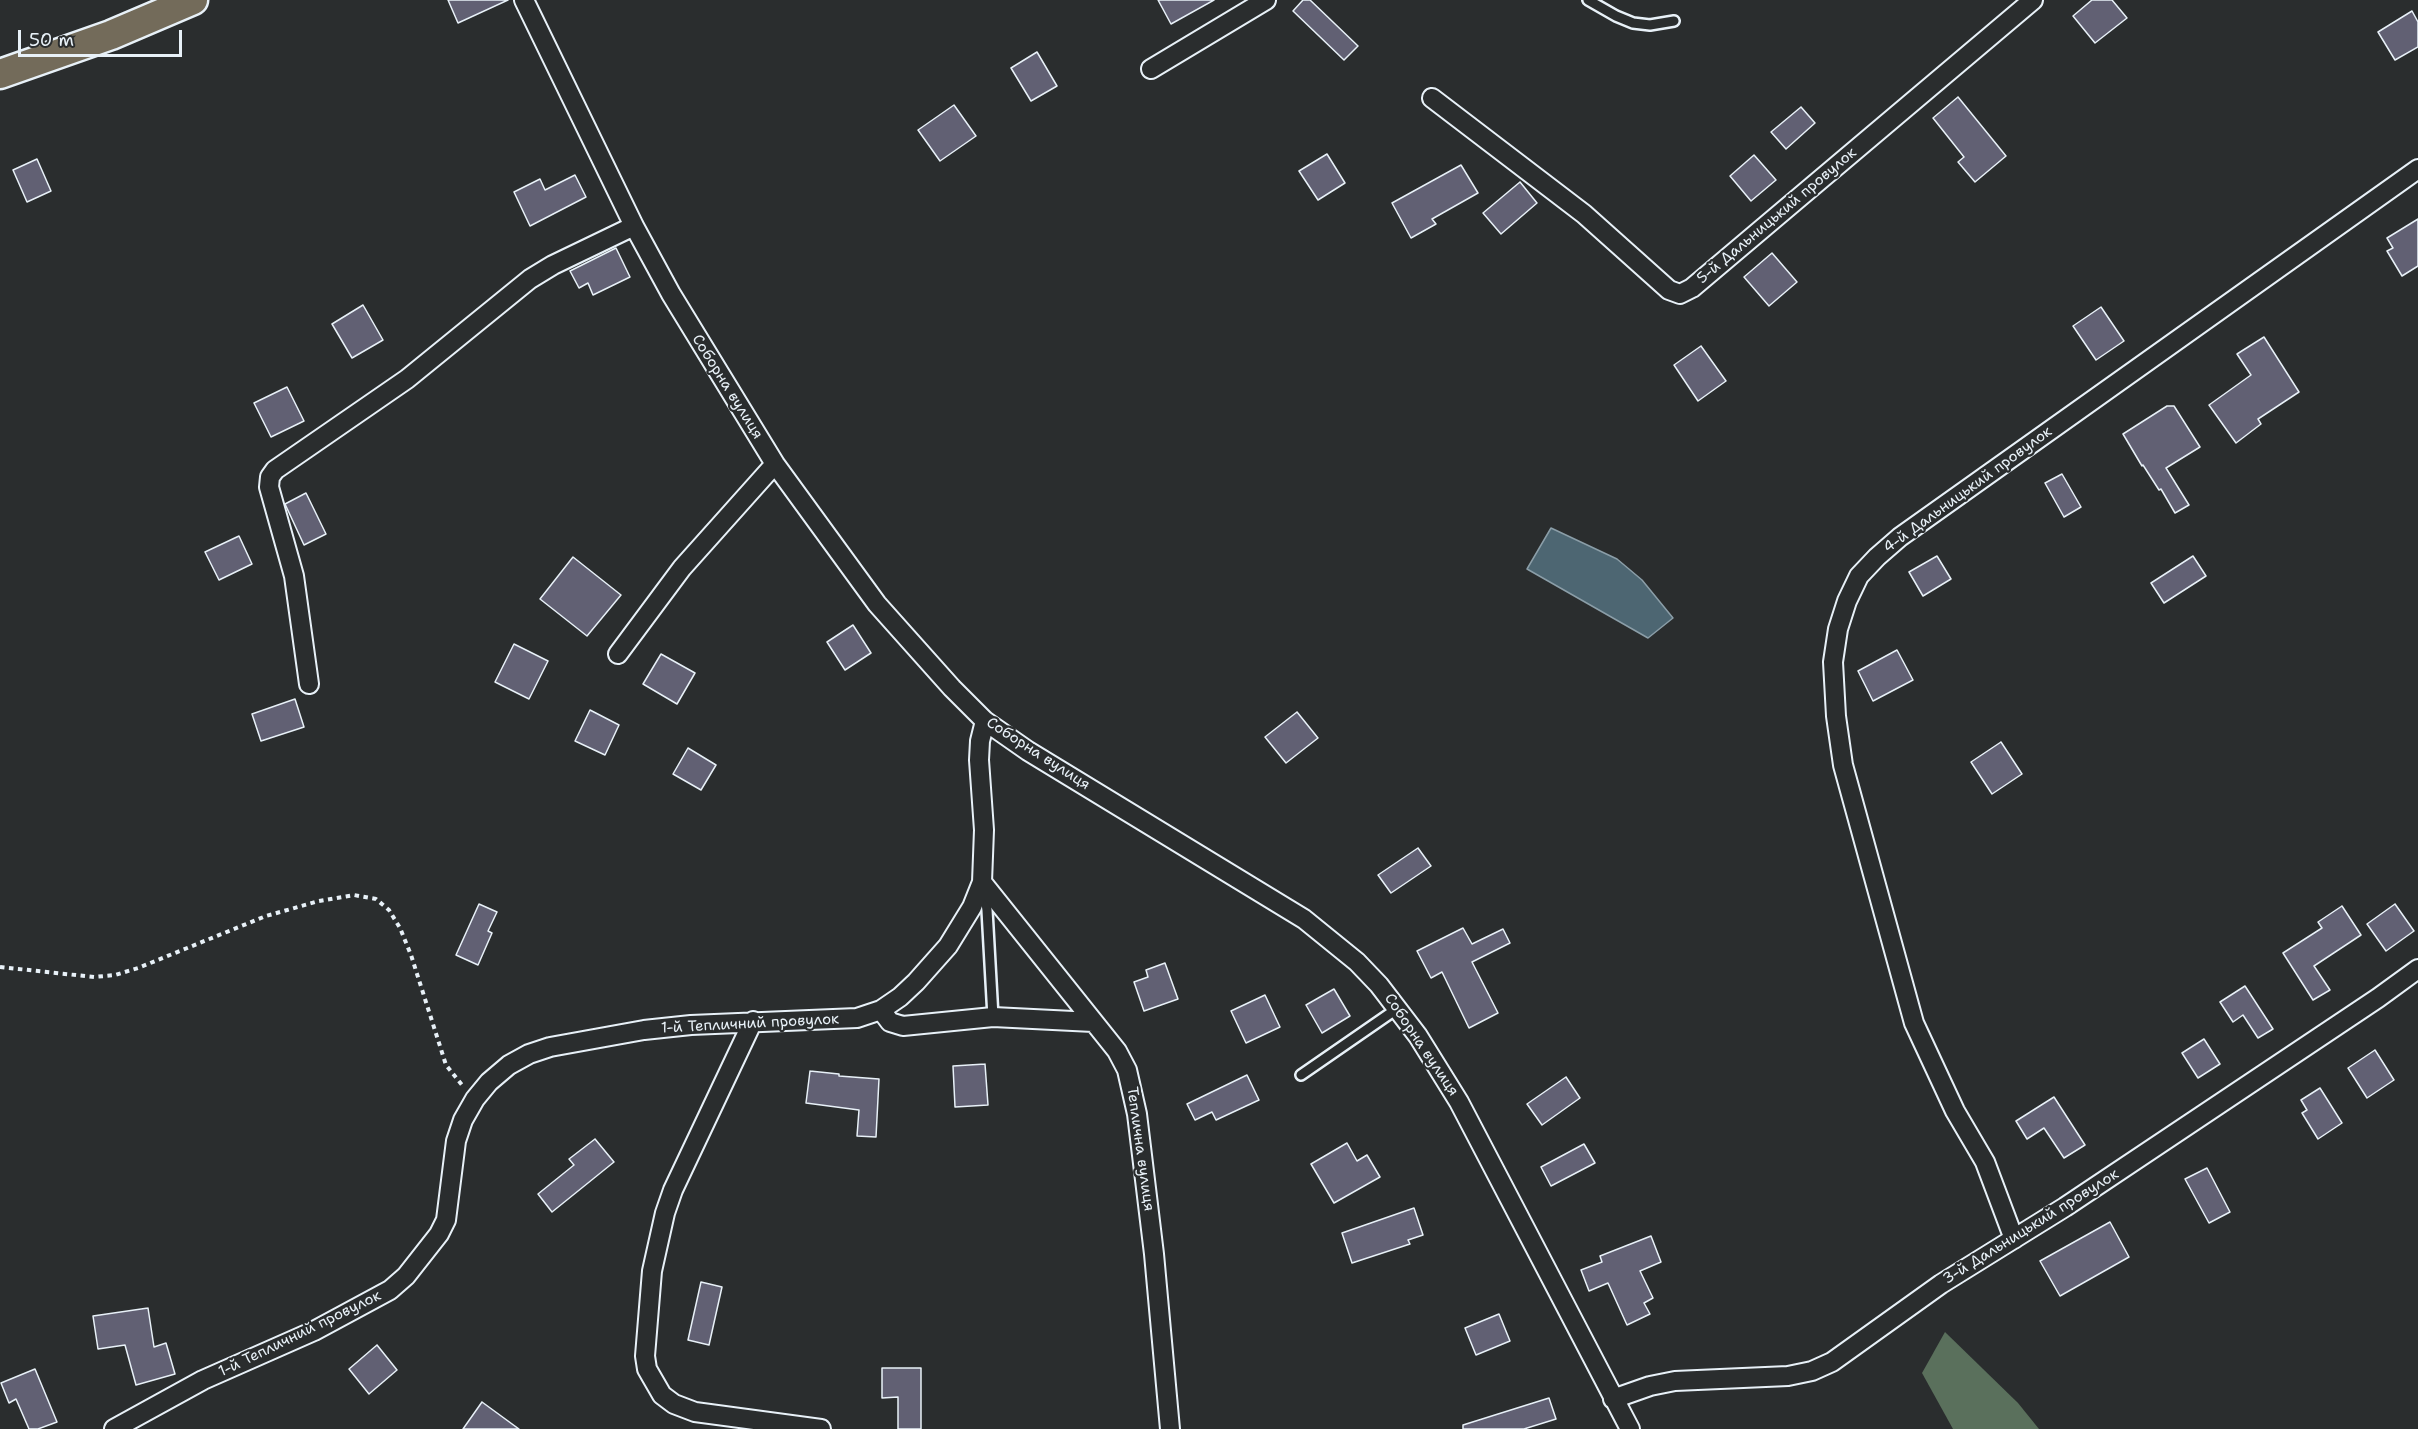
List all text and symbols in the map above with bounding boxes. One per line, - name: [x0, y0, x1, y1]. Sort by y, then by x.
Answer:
- scale bar: [21, 18, 184, 56]
- text: 50 m: [29, 28, 74, 52]
- street label: 5-й Дальницький провулок: [1694, 144, 1860, 288]
- street label: Соборна вулиця: [688, 331, 766, 443]
- street label: 4-й Дальницький провулок: [1880, 423, 2056, 557]
- street label: Соборна вулиця: [983, 714, 1093, 794]
- street label: Соборна вулиця: [1380, 990, 1462, 1100]
- street label: 1-й Тепличний провулок: [660, 1010, 840, 1038]
- street label: Теплична вулиця: [1122, 1086, 1158, 1212]
- street label: 3-й Дальницький провулок: [1940, 1165, 2122, 1289]
- street label: 1-й Тепличний провулок: [216, 1287, 384, 1381]

